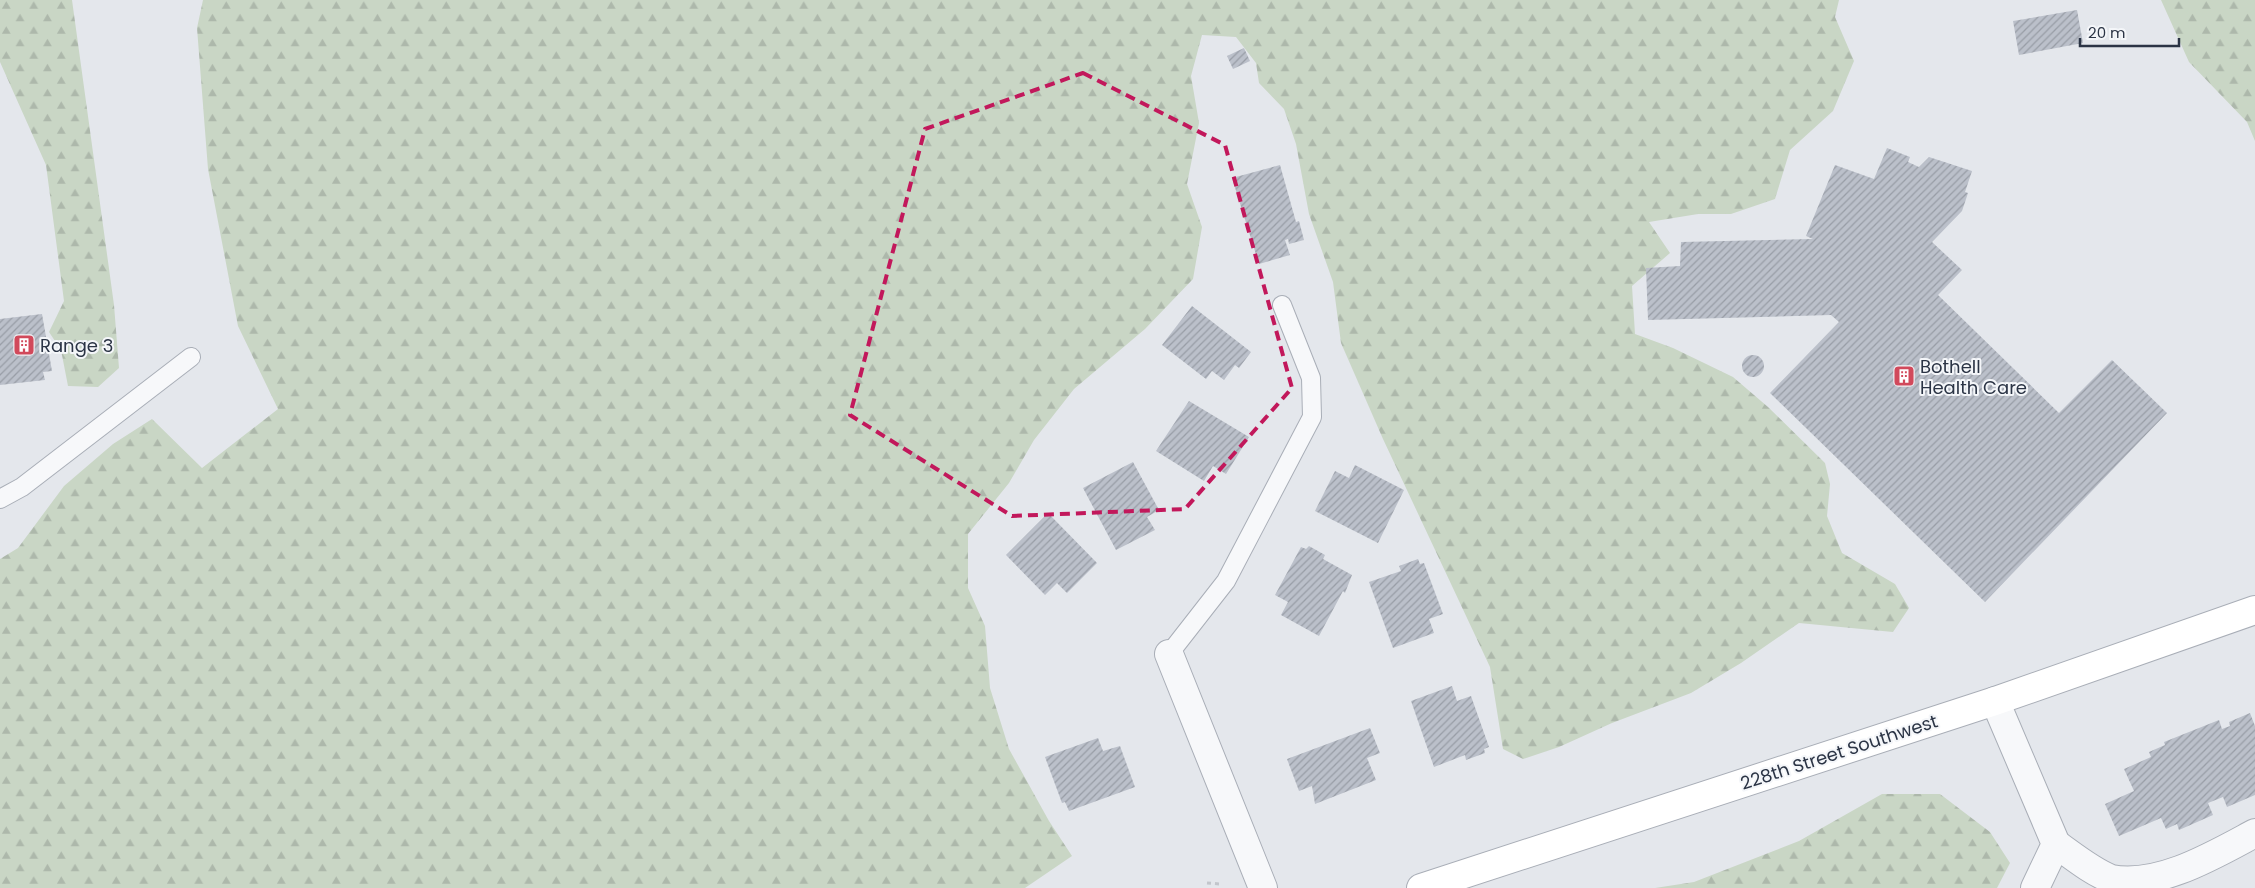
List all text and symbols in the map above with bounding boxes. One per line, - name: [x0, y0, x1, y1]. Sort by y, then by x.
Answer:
- scale bar: [2080, 15, 2179, 47]
- text: 20 m: [2088, 22, 2126, 43]
- building icon: Range 3: [12, 333, 36, 357]
- place label: Range 3: [40, 333, 113, 358]
- place label: Bothell Health Care: [1920, 354, 2027, 400]
- building icon: Bothell Health Care: [1892, 364, 1916, 388]
- street label: 228th Street Southwest: [1737, 708, 1941, 796]

